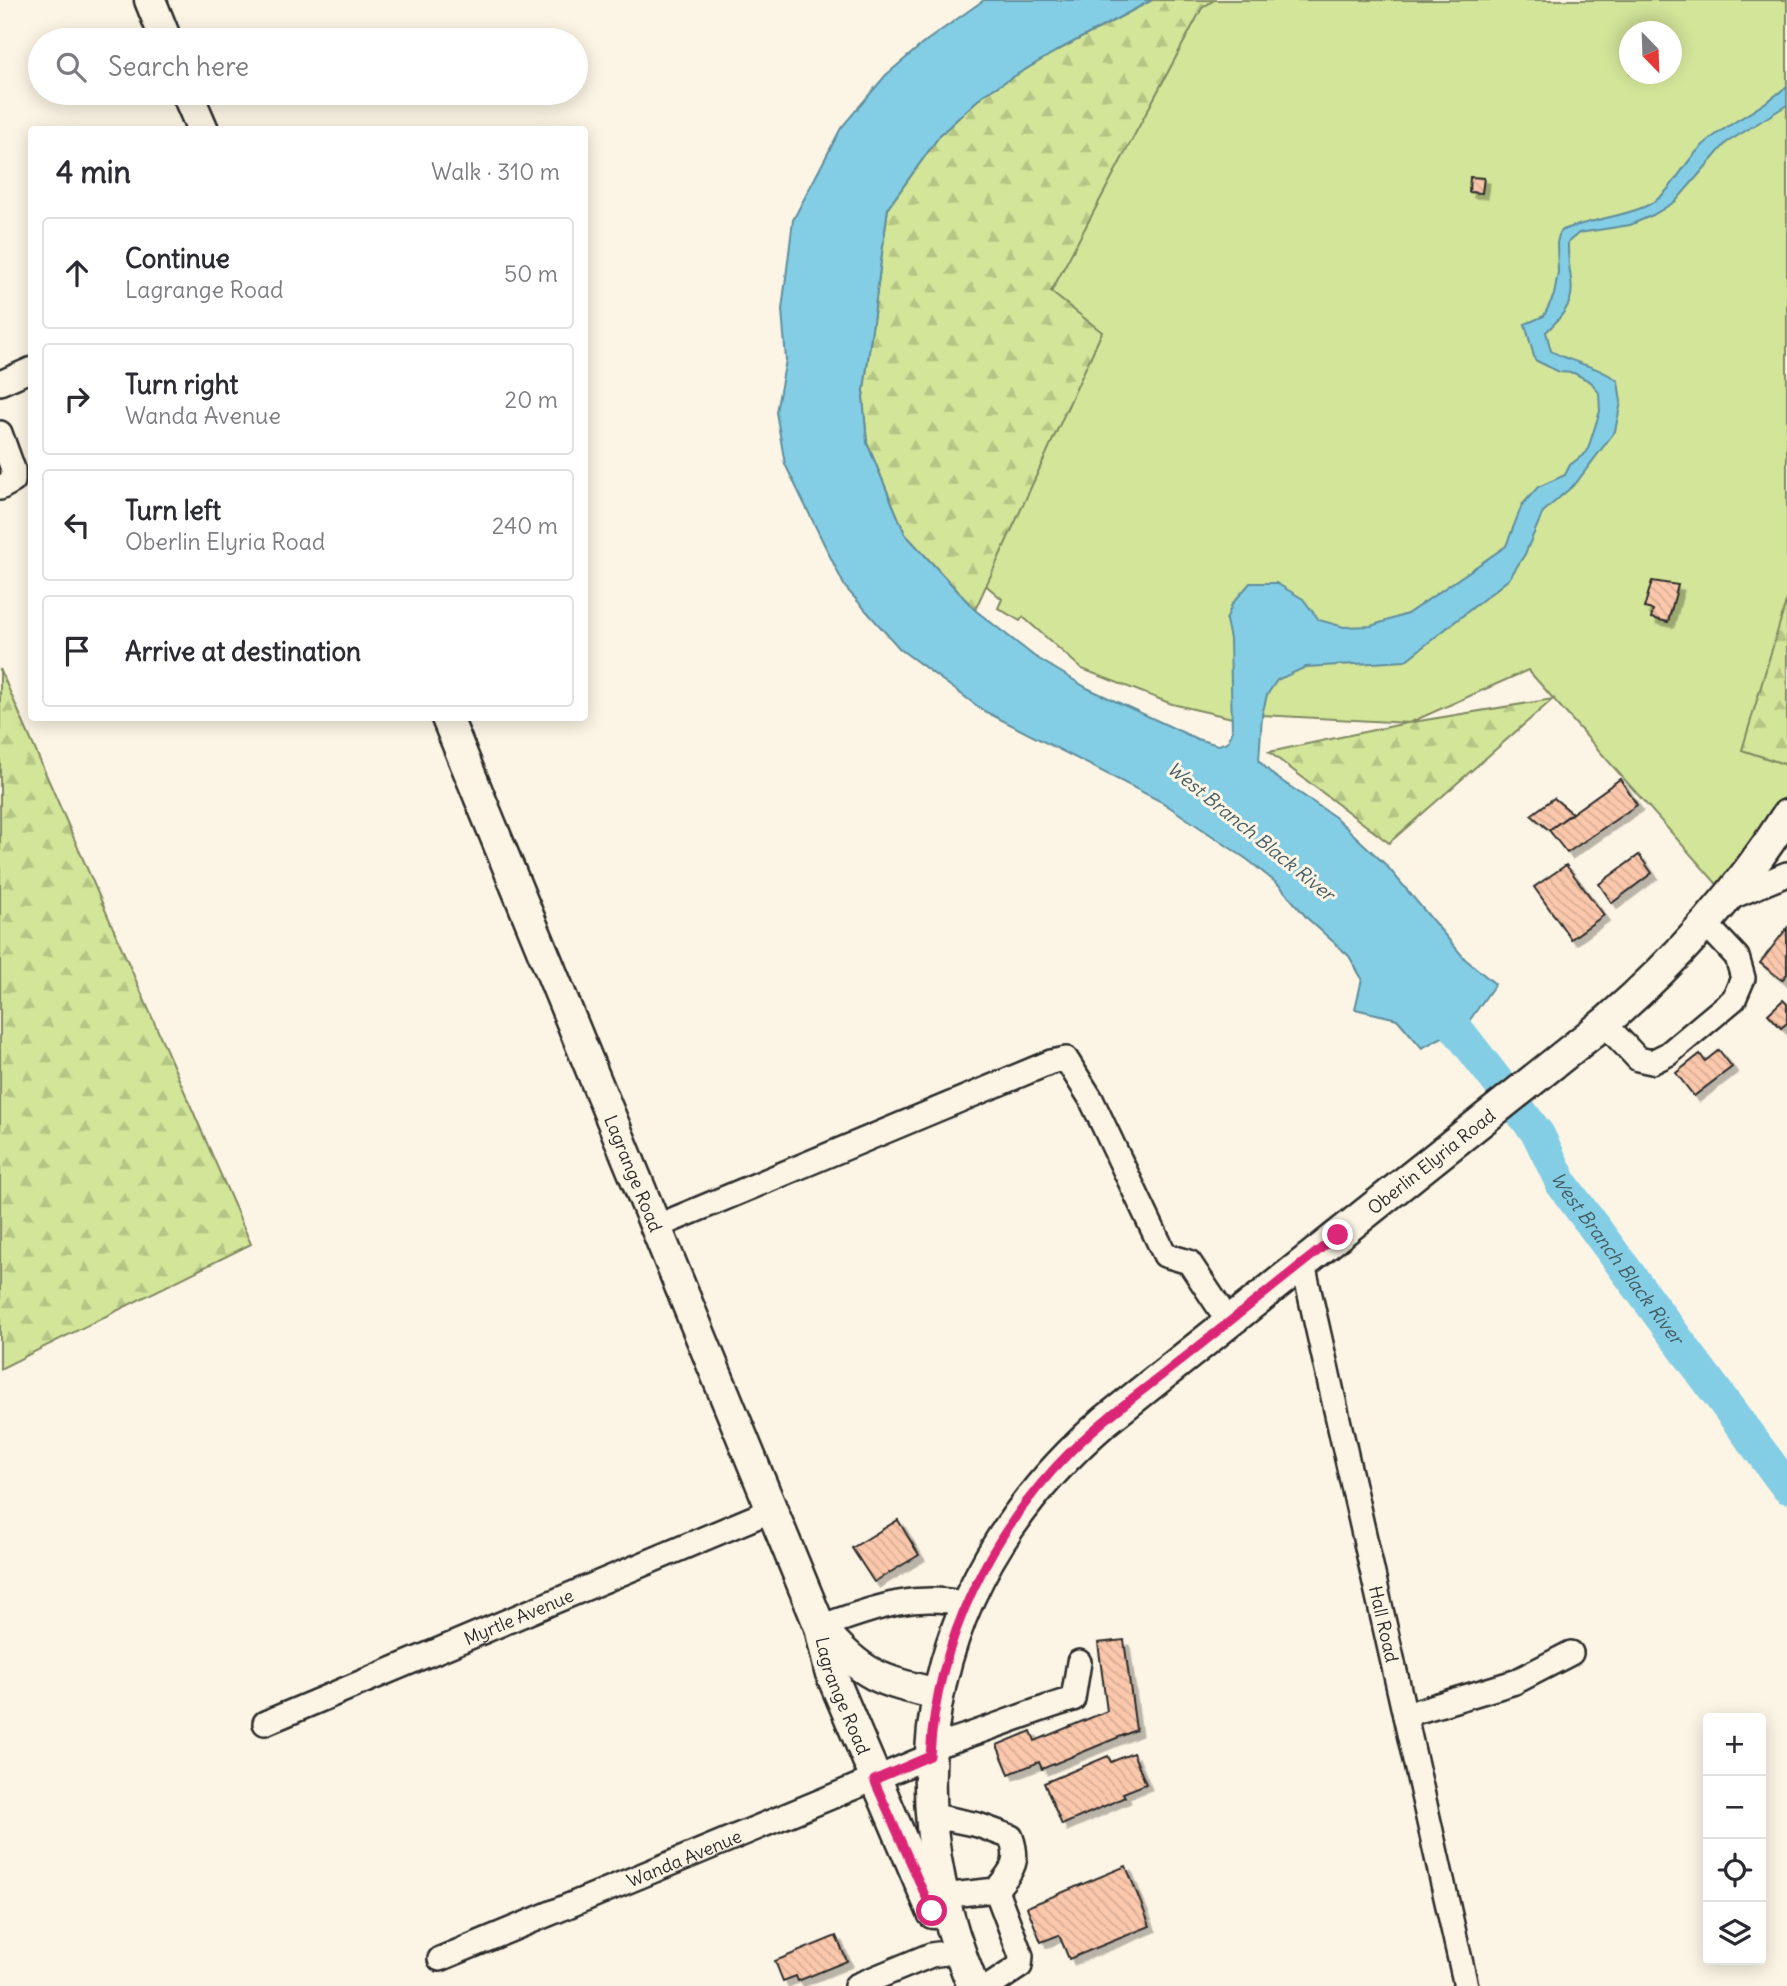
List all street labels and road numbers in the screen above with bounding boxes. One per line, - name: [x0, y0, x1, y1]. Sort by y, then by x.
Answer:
- street label: Oberlin Elyria Road: [1363, 1103, 1500, 1219]
- street label: Lagrange Road: [600, 1111, 668, 1235]
- street label: Myrtle Avenue: [460, 1583, 577, 1650]
- street label: Hall Road: [1364, 1583, 1404, 1665]
- street label: Lagrange Road: [811, 1635, 876, 1758]
- street label: Wanda Avenue: [623, 1824, 745, 1892]

